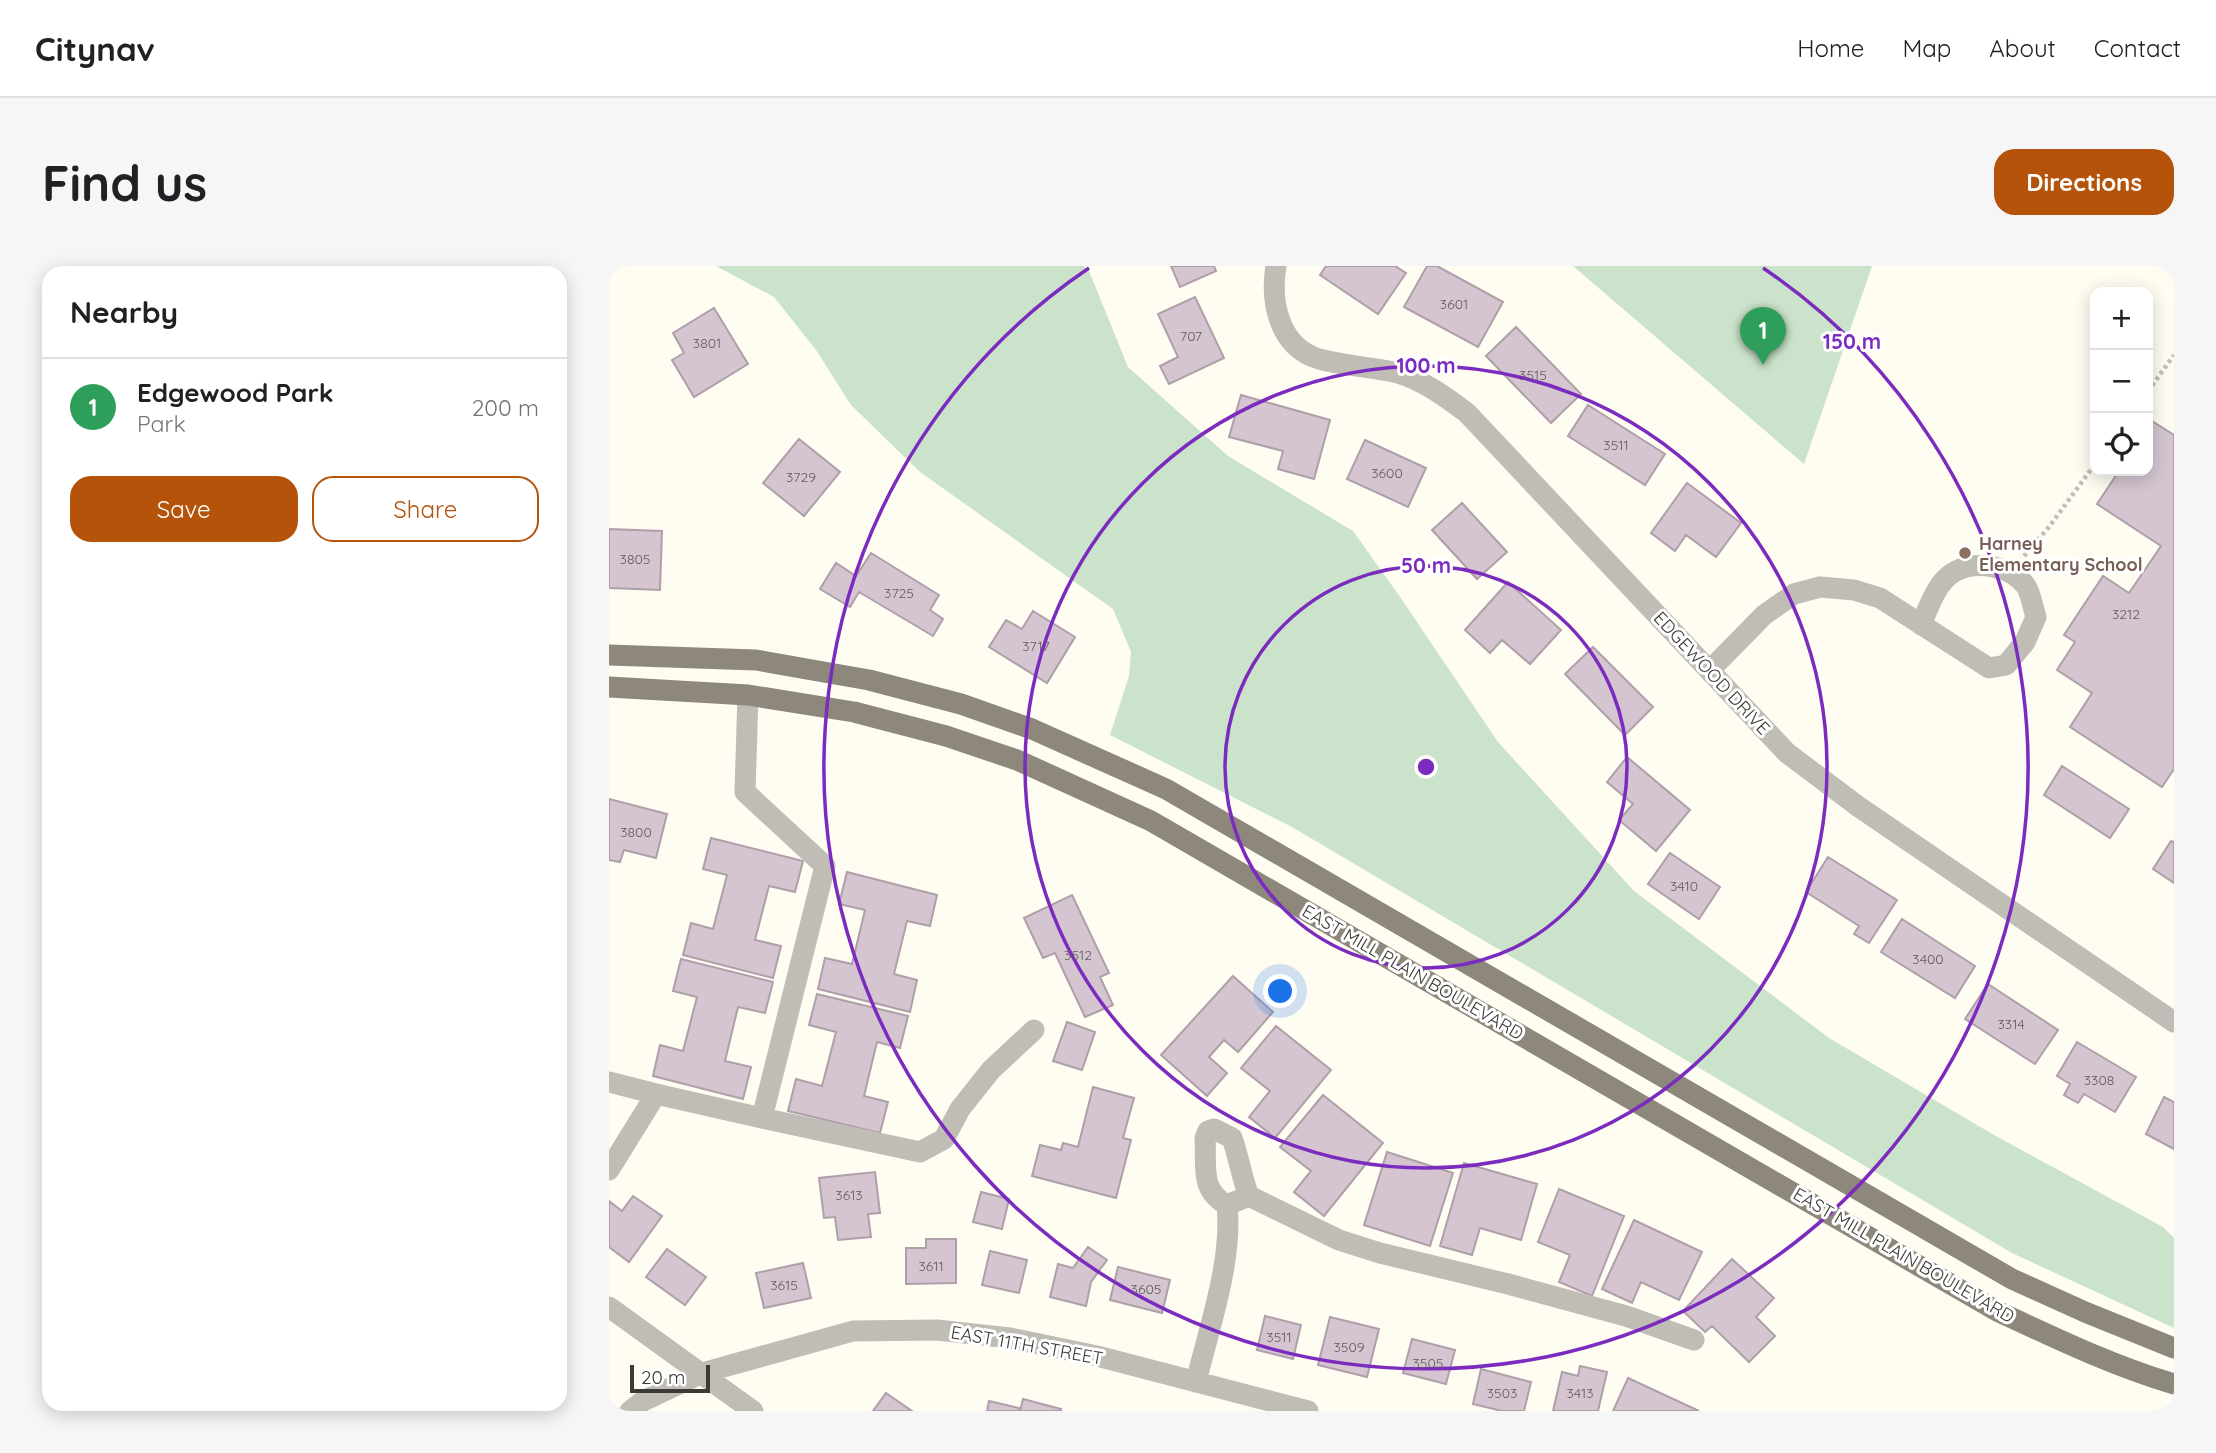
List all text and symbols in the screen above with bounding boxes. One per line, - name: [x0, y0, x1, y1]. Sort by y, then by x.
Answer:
- text: Citynav: [35, 28, 155, 69]
- text: Home: [1797, 33, 1864, 63]
- text: Map: [1902, 33, 1951, 63]
- text: About: [1989, 33, 2056, 63]
- text: Contact: [2094, 33, 2181, 63]
- button: Directions: [1994, 149, 2174, 215]
- text: Find us: [42, 152, 207, 213]
- map controls: [2090, 287, 2153, 476]
- button: +: [2090, 287, 2153, 350]
- text: Nearby: [70, 293, 178, 331]
- house number: 3601: [1440, 295, 1468, 313]
- pin: 1: [1740, 307, 1786, 365]
- house number: 707: [1180, 327, 1202, 345]
- text: 150 m: [1823, 328, 1881, 354]
- house number: 3801: [693, 334, 721, 352]
- button: −: [2090, 350, 2153, 413]
- text: 100 m: [1396, 352, 1456, 378]
- house number: 3515: [1519, 366, 1547, 384]
- text: Edgewood Park: [137, 376, 333, 409]
- text: 1: [89, 393, 97, 422]
- text: 200 m: [472, 393, 539, 422]
- text: Park: [137, 409, 186, 438]
- button: locate: [2090, 413, 2153, 476]
- house number: 3511: [1603, 436, 1629, 454]
- house number: 3600: [1371, 464, 1403, 482]
- house number: 3729: [786, 468, 816, 486]
- button: Save: [70, 476, 298, 542]
- button: Share: [312, 476, 539, 542]
- place label: Harney Elementary School: [1979, 532, 2143, 576]
- marker: Harney Elementary School: [1957, 545, 1973, 561]
- house number: 3805: [620, 550, 650, 568]
- text: 50 m: [1401, 552, 1451, 578]
- house number: 3725: [884, 584, 914, 602]
- house number: 3212: [2112, 605, 2140, 623]
- street label: EDGEWOOD DRIVE: [1649, 607, 1775, 739]
- house number: 3717: [1022, 637, 1050, 655]
- centre of rings: [1414, 755, 1438, 779]
- house number: 3800: [620, 823, 652, 841]
- house number: 3410: [1670, 877, 1698, 895]
- street label: EAST MILL PLAIN BOULEVARD: [1298, 899, 1528, 1045]
- house number: 3512: [1064, 946, 1092, 964]
- house number: 3400: [1912, 950, 1944, 968]
- your location: [1263, 974, 1297, 1008]
- house number: 3314: [1997, 1015, 2025, 1033]
- house number: 3308: [2084, 1071, 2114, 1089]
- street label: EAST MILL PLAIN BOULEVARD: [1789, 1182, 2019, 1328]
- house number: 3613: [835, 1186, 863, 1204]
- house number: 3611: [918, 1257, 944, 1275]
- house number: 3615: [770, 1276, 798, 1294]
- house number: 3605: [1131, 1280, 1161, 1298]
- street label: EAST 11TH STREET: [949, 1320, 1105, 1370]
- house number: 3511: [1266, 1328, 1292, 1346]
- house number: 3509: [1333, 1338, 1365, 1356]
- house number: 3505: [1413, 1354, 1443, 1372]
- scale bar: [630, 1362, 711, 1394]
- text: 20 m: [641, 1365, 685, 1389]
- house number: 3503: [1487, 1384, 1517, 1402]
- house number: 3413: [1566, 1384, 1594, 1402]

